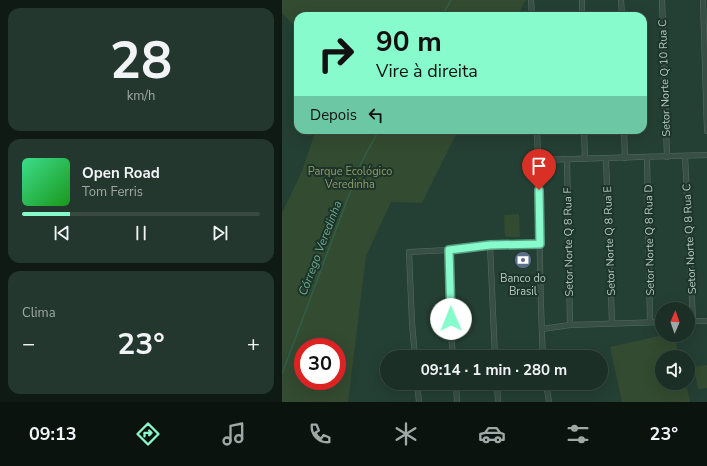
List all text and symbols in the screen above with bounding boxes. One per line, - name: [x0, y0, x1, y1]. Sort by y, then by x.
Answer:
- street label: Setor Norte Q 10 Rua C: [655, 19, 674, 137]
- text: 90 m: [376, 23, 442, 61]
- text: 28: [110, 25, 172, 96]
- icon: right: [310, 28, 362, 80]
- text: Vire à direita: [376, 59, 478, 83]
- text: km/h: [127, 87, 155, 105]
- icon: left: [365, 104, 387, 126]
- text: Depois: [310, 105, 357, 125]
- pin: [522, 149, 556, 190]
- icon: arrive: [528, 155, 550, 177]
- text: Open Road: [82, 163, 160, 183]
- park label: Parque Ecológico Veredinha: [308, 164, 392, 192]
- text: Tom Ferris: [82, 183, 143, 201]
- street label: Setor Norte Q 8 Rua C: [679, 183, 700, 295]
- street label: Setor Norte Q 8 Rua D: [641, 184, 658, 296]
- street label: Setor Norte Q 8 Rua E: [600, 186, 619, 296]
- street label: Setor Norte Q 8 Rua F: [560, 187, 577, 297]
- water label: Córrego Veredinha: [295, 198, 345, 298]
- icon: previous: [51, 222, 73, 244]
- icon: pause: [130, 222, 152, 244]
- icon: next: [209, 222, 231, 244]
- bank icon: Banco do Brasil: [513, 250, 533, 270]
- place label: Banco do Brasil: [500, 271, 546, 299]
- position arrow: [430, 298, 472, 340]
- north arrow: [655, 302, 695, 342]
- map controls: [655, 302, 695, 390]
- text: Clima: [22, 304, 56, 322]
- text: 23°: [117, 324, 165, 365]
- text: −: [22, 329, 35, 359]
- text: +: [247, 329, 260, 359]
- speed limit sign: 30: [294, 338, 346, 390]
- button: sound: [655, 350, 695, 390]
- text: 09:14 · 1 min · 280 m: [421, 360, 567, 380]
- icon: directions: [134, 420, 162, 448]
- icon: music: [220, 420, 248, 448]
- icon: phone: [306, 420, 334, 448]
- icon: climate: [392, 420, 420, 448]
- icon: car: [478, 420, 506, 448]
- icon: filters: [564, 420, 592, 448]
- text: 09:13: [29, 422, 77, 446]
- text: 23°: [650, 422, 678, 446]

